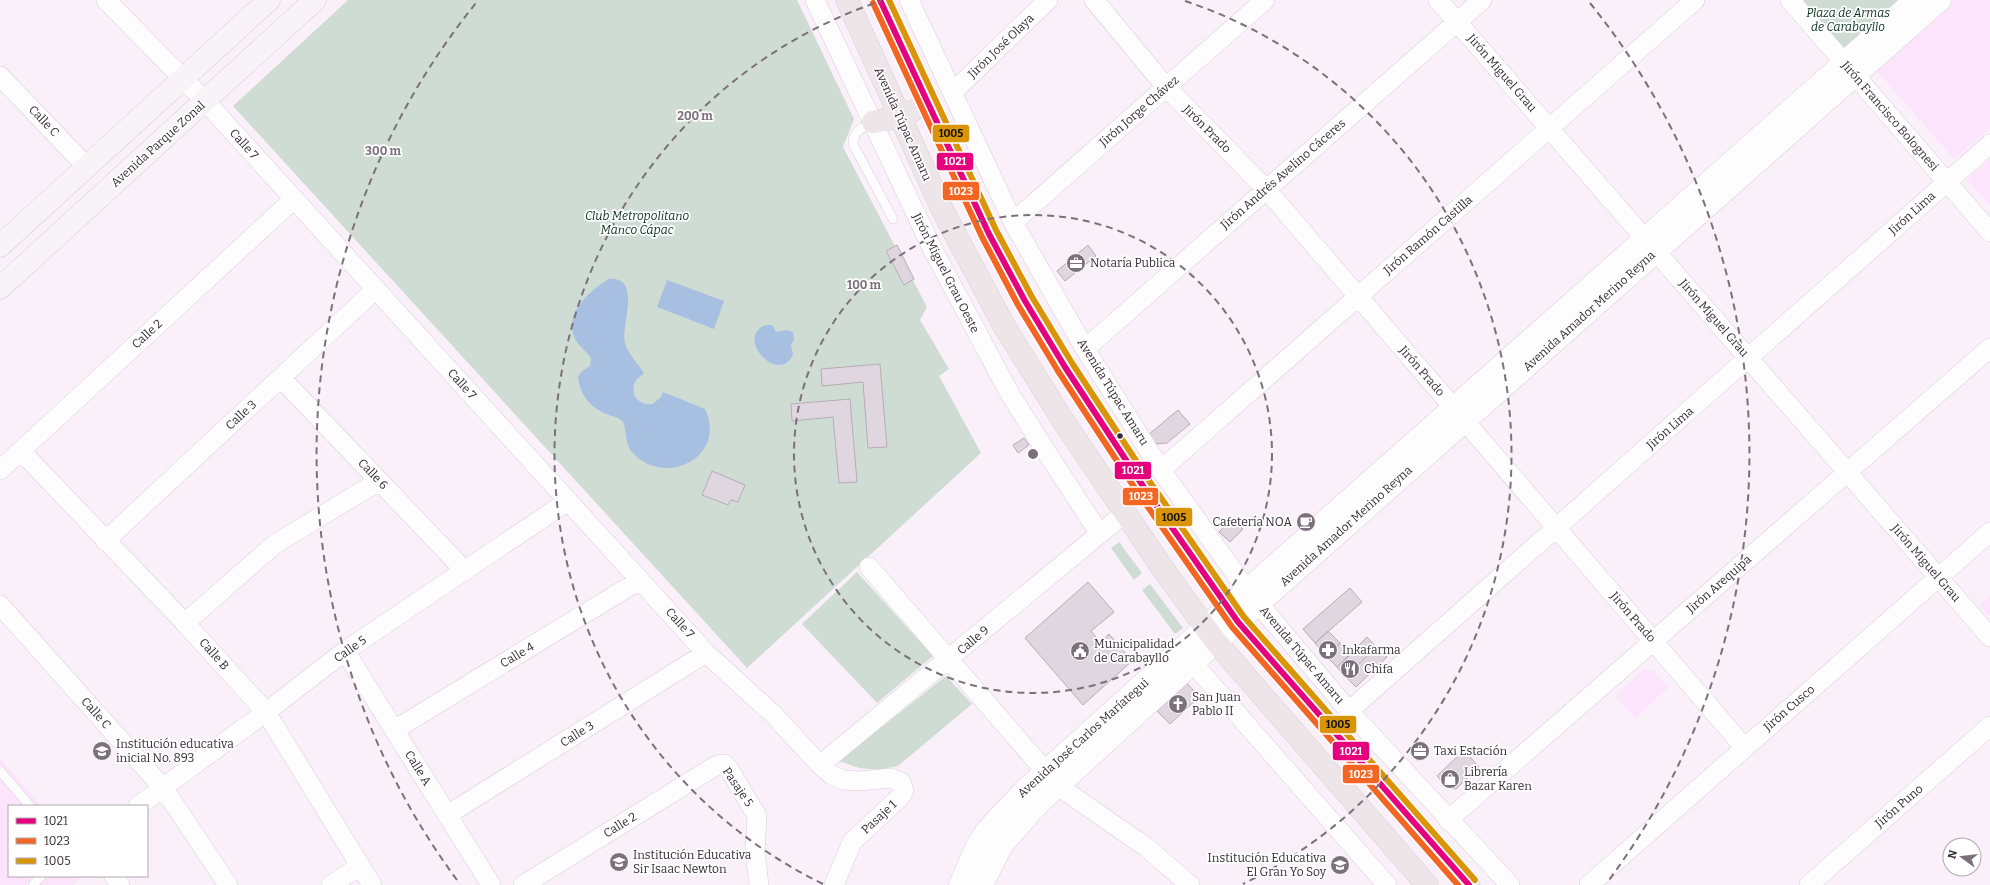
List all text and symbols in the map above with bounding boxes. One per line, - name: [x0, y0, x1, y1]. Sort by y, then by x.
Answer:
- park label: Plaza de Armas de Carabayllo: [1806, 6, 1890, 34]
- street label: Jirón José Olaya: [965, 11, 1037, 82]
- street label: Jirón Miguel Grau: [1464, 31, 1540, 115]
- street label: Jirón Francisco Bolognesi: [1838, 58, 1942, 174]
- street label: Avenida Túpac Amaru: [872, 65, 935, 184]
- street label: Jirón Jorge Chávez: [1096, 73, 1182, 150]
- street label: Avenida Parque Zonal: [108, 98, 208, 190]
- street label: Jirón Prado: [1179, 101, 1234, 156]
- street label: Calle C: [26, 103, 62, 140]
- text: 200 m: [677, 109, 713, 123]
- street label: Jirón Andrés Avelino Cáceres: [1217, 116, 1348, 233]
- line badge: 1005: [932, 124, 970, 143]
- street label: Calle 7: [227, 126, 261, 162]
- text: 1005: [939, 127, 963, 140]
- text: 300 m: [365, 144, 401, 158]
- line badge: 1021: [936, 152, 974, 171]
- text: 1021: [944, 155, 967, 168]
- line badge: 1023: [942, 181, 980, 201]
- text: 1023: [949, 185, 973, 198]
- street label: Jirón Lima: [1885, 188, 1938, 238]
- street label: Jirón Ramón Castilla: [1380, 192, 1476, 278]
- park label: Club Metropolitano Manco Cápac: [585, 209, 689, 237]
- street label: Jirón Miguel Grau Oeste: [909, 210, 982, 335]
- street label: Avenida Amador Merino Reyna: [1520, 248, 1658, 374]
- office icon: Notaría Publica: [1065, 252, 1087, 274]
- place label: Notaría Publica: [1090, 256, 1176, 270]
- street label: Jirón Miguel Grau: [1676, 276, 1752, 360]
- text: 100 m: [847, 278, 882, 292]
- street label: Calle 2: [129, 316, 165, 352]
- street label: Avenida Túpac Amaru: [1074, 336, 1152, 448]
- street label: Jirón Prado: [1396, 342, 1448, 399]
- street label: Calle 7: [445, 366, 479, 402]
- street label: Calle 3: [223, 397, 259, 433]
- street label: Jirón Lima: [1643, 404, 1697, 453]
- unlabelled marker: [1115, 431, 1125, 441]
- centre of rings: [1026, 447, 1040, 461]
- street label: Calle 6: [355, 456, 391, 492]
- line badge: 1021: [1114, 461, 1152, 480]
- street label: Avenida Amador Merino Reyna: [1277, 463, 1415, 589]
- text: 1021: [1122, 464, 1145, 477]
- line badge: 1023: [1122, 487, 1159, 506]
- text: 1023: [1129, 490, 1153, 503]
- line badge: 1005: [1155, 507, 1193, 527]
- text: 1005: [1162, 511, 1186, 524]
- cafe icon: Cafetería NOA: [1295, 511, 1317, 533]
- place label: Cafetería NOA: [1212, 515, 1292, 529]
- street label: Jirón Miguel Grau: [1888, 521, 1964, 605]
- street label: Jirón Arequipa: [1683, 552, 1754, 617]
- street label: Jirón Prado: [1607, 588, 1659, 645]
- street label: Avenida Túpac Amaru: [1257, 603, 1347, 707]
- street label: Calle 7: [663, 605, 697, 641]
- street label: Calle 9: [954, 623, 992, 657]
- street label: Calle 5: [331, 633, 369, 665]
- street label: Calle B: [196, 635, 232, 673]
- place label: Municipalidad de Carabayllo: [1094, 637, 1174, 665]
- street label: Calle 4: [498, 639, 536, 671]
- pharmacy icon: Inkafarma: [1317, 639, 1339, 661]
- public building icon: Municipalidad de Carabayllo: [1069, 640, 1091, 662]
- place label: Inkafarma: [1342, 643, 1401, 657]
- restaurant icon: Chifa: [1339, 658, 1361, 680]
- place label: Chifa: [1364, 662, 1394, 676]
- street label: Avenida José Carlos Maríategui: [1015, 675, 1152, 801]
- street label: Jirón Cusco: [1760, 682, 1817, 735]
- place label: San Juan Pablo II: [1192, 690, 1241, 718]
- church icon: San Juan Pablo II: [1167, 693, 1189, 715]
- street label: Calle C: [78, 694, 114, 732]
- line badge: 1005: [1319, 715, 1357, 734]
- street label: Calle 3: [558, 718, 596, 750]
- text: 1005: [1326, 718, 1350, 731]
- place label: Institución educativa inicial No. 893: [116, 737, 234, 765]
- school or university icon: Institución educativa inicial No. 893: [91, 740, 113, 762]
- office icon: Taxi Estación: [1409, 740, 1431, 762]
- line badge: 1021: [1332, 741, 1370, 761]
- place label: Taxi Estación: [1434, 744, 1508, 758]
- text: 1021: [1340, 745, 1363, 758]
- street label: Calle A: [402, 748, 434, 788]
- line badge: 1023: [1342, 764, 1380, 784]
- street label: Pasaje 5: [720, 765, 756, 809]
- place label: Librería Bazar Karen: [1464, 765, 1532, 793]
- text: 1023: [1349, 768, 1373, 781]
- shop icon: Librería Bazar Karen: [1439, 768, 1461, 790]
- street label: Jirón Puno: [1872, 781, 1926, 831]
- street label: Pasaje 1: [859, 797, 900, 837]
- legend: [8, 805, 148, 877]
- street label: Calle 2: [601, 809, 639, 841]
- text: 1021: [44, 814, 68, 828]
- text: 1023: [44, 834, 70, 848]
- north arrow: [1942, 837, 1982, 877]
- place label: Institución Educativa Sir Isaac Newton: [633, 848, 752, 876]
- text: N: [1945, 848, 1960, 860]
- school or university icon: Institución Educativa Sir Isaac Newton: [608, 851, 630, 873]
- place label: Institución Educativa El Gran Yo Soy: [1208, 851, 1327, 879]
- text: 1005: [44, 854, 71, 868]
- school or university icon: Institución Educativa El Gran Yo Soy: [1329, 854, 1351, 876]

